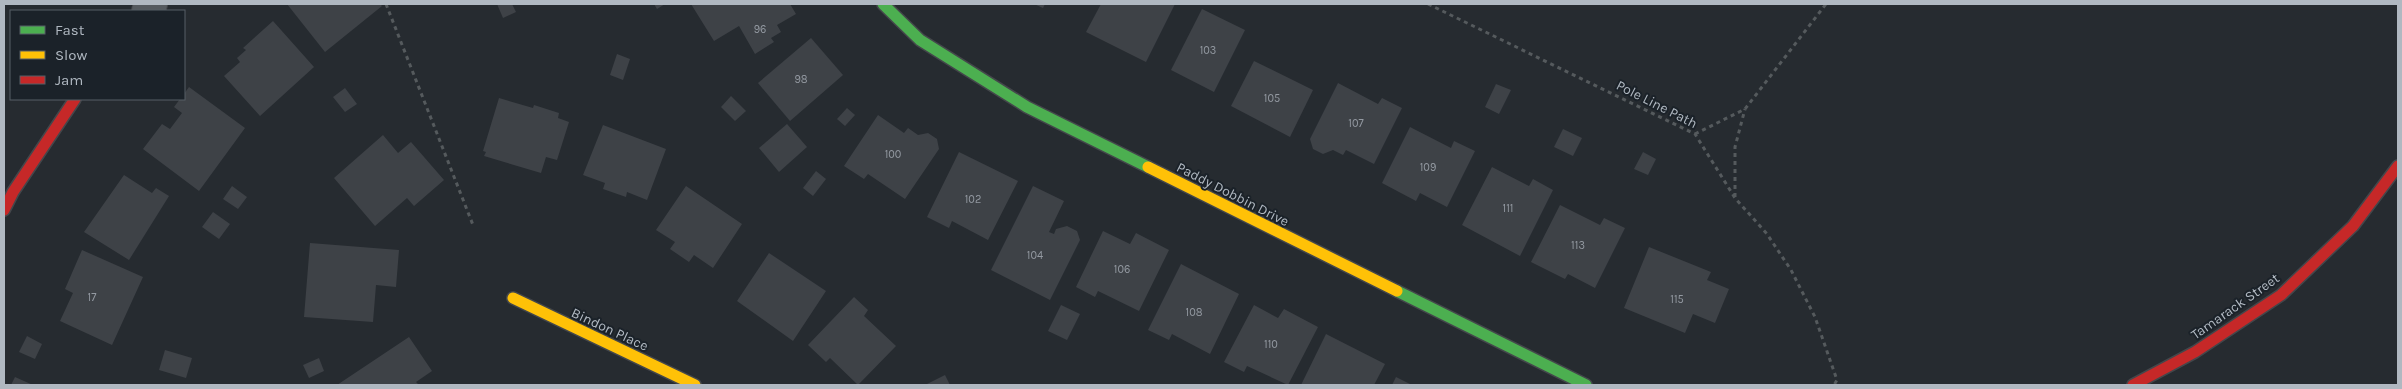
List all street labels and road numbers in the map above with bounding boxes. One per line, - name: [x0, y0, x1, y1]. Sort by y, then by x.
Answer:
- street label: Pole Line Path: [1613, 77, 1700, 132]
- street label: Paddy Dobbin Drive: [1174, 159, 1292, 230]
- street label: Tamarack Street: [2188, 270, 2283, 343]
- street label: Bindon Place: [569, 304, 651, 355]

